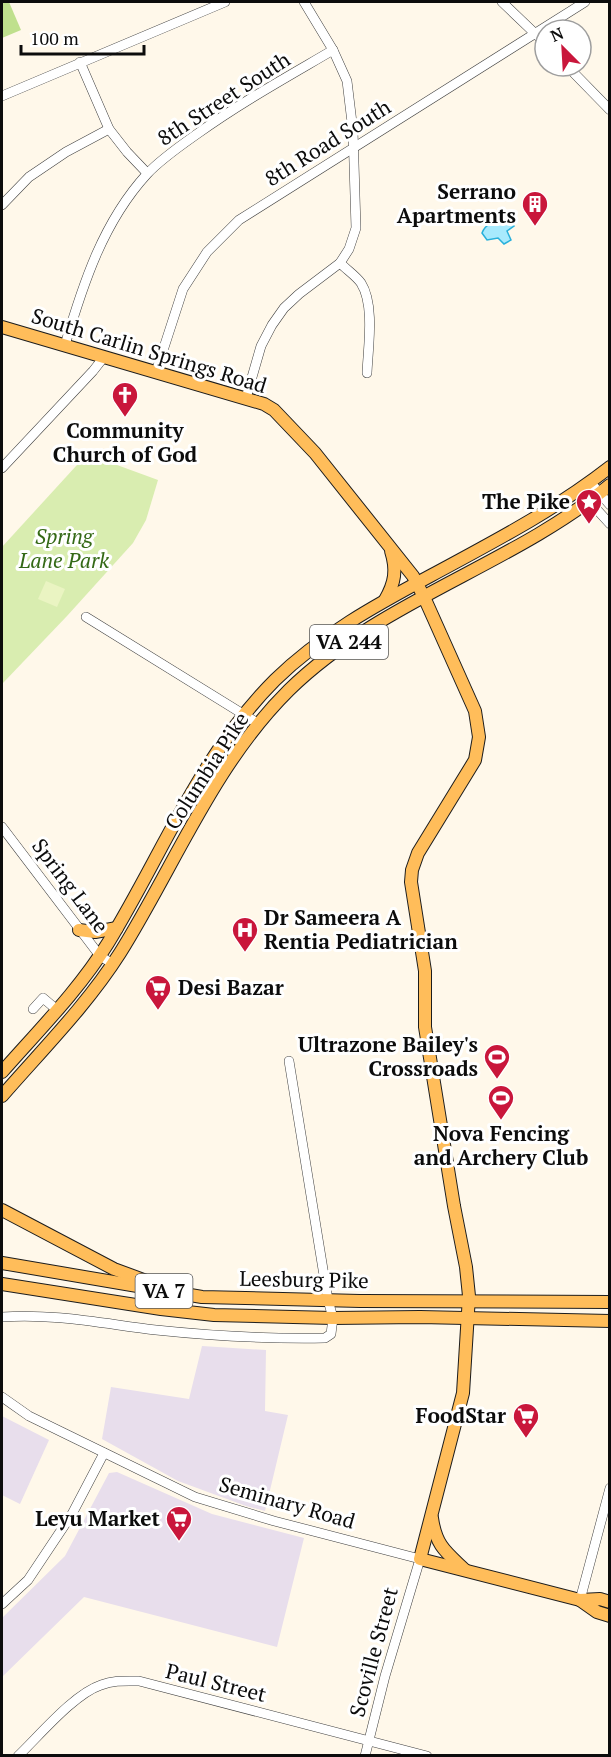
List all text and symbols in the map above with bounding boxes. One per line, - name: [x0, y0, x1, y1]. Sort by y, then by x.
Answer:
- scale bar: [21, 18, 144, 56]
- north arrow: [533, 18, 593, 78]
- text: N: [547, 22, 567, 47]
- text: 100 m: [30, 26, 79, 50]
- street label: 8th Street South: [152, 45, 295, 151]
- street label: 8th Road South: [259, 92, 396, 192]
- place label: Serrano Apartments: [397, 177, 516, 229]
- building icon: Serrano Apartments: [520, 189, 550, 227]
- street label: South Carlin Springs Road: [28, 301, 271, 399]
- church icon: Community Church of God: [110, 380, 140, 418]
- place label: Community Church of God: [53, 416, 198, 468]
- place label: The Pike: [482, 487, 570, 515]
- place icon: The Pike: [574, 487, 604, 525]
- park label: Spring Lane Park: [18, 522, 110, 574]
- road number: VA 244: [310, 625, 388, 659]
- street label: Columbia Pike: [158, 706, 255, 835]
- street label: Spring Lane: [26, 833, 115, 938]
- place label: Dr Sameera A Rentia Pediatrician: [264, 903, 458, 955]
- hospital icon: Dr Sameera A Rentia Pediatrician: [230, 915, 260, 953]
- supermarket icon: Desi Bazar: [143, 973, 173, 1011]
- place label: Desi Bazar: [178, 973, 284, 1001]
- place label: Ultrazone Bailey's Crossroads: [298, 1030, 478, 1082]
- sports icon: Ultrazone Bailey's Crossroads: [482, 1042, 512, 1080]
- sports icon: Nova Fencing and Archery Club: [486, 1083, 516, 1121]
- place label: Nova Fencing and Archery Club: [414, 1119, 588, 1171]
- street label: Leesburg Pike: [239, 1264, 369, 1294]
- road number: VA 7: [136, 1274, 192, 1308]
- place label: FoodStar: [416, 1401, 506, 1429]
- supermarket icon: FoodStar: [511, 1401, 541, 1439]
- street label: Seminary Road: [216, 1469, 359, 1535]
- place label: Leyu Market: [35, 1504, 161, 1532]
- supermarket icon: Leyu Market: [164, 1504, 194, 1542]
- street label: Scoville Street: [342, 1584, 404, 1720]
- street label: Paul Street: [163, 1656, 270, 1708]

